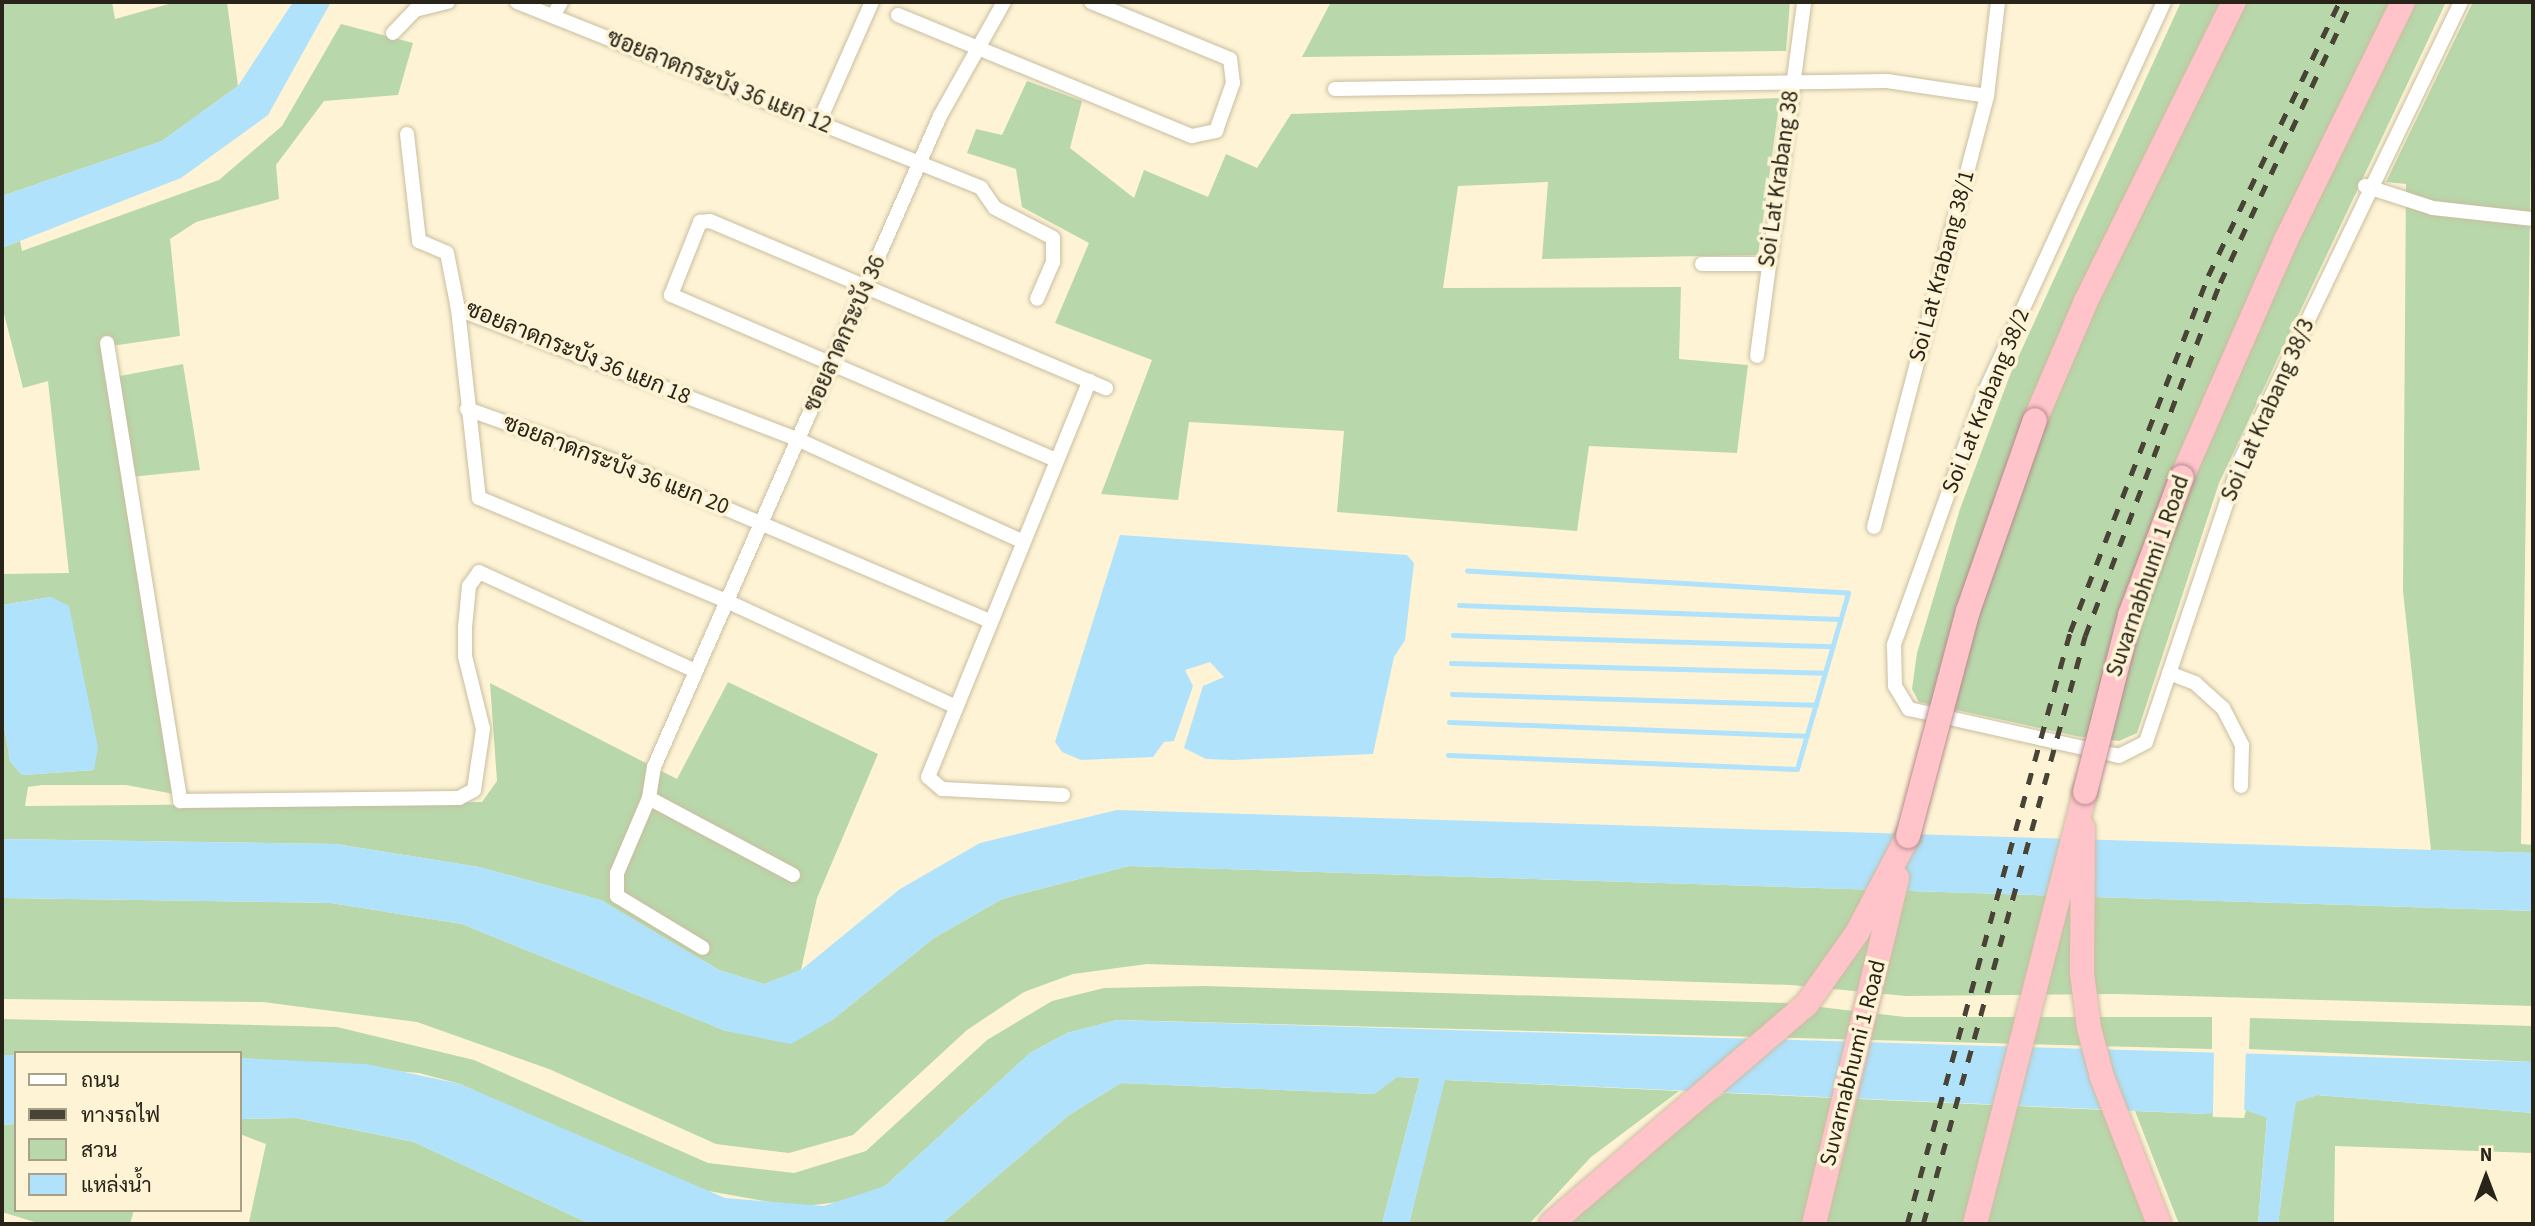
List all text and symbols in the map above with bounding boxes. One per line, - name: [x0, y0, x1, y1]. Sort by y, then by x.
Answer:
- street label: ซอยลาดกระบัง 36 แยก 12: [603, 24, 835, 140]
- street label: Soi Lat Krabang 38: [1753, 89, 1805, 269]
- street label: Soi Lat Krabang 38/1: [1903, 167, 1981, 365]
- street label: ซอยลาดกระบัง 36: [798, 251, 892, 417]
- street label: ซอยลาดกระบัง 36 แยก 18: [462, 295, 694, 411]
- street label: Soi Lat Krabang 38/2: [1936, 304, 2036, 498]
- street label: Soi Lat Krabang 38/3: [2215, 314, 2321, 506]
- street label: ซอยลาดกระบัง 36 แยก 20: [499, 409, 733, 521]
- street label: Suvarnabhumi 1 Road: [2101, 472, 2195, 680]
- street label: Suvarnabhumi 1 Road: [1814, 957, 1892, 1169]
- legend: [14, 1051, 242, 1212]
- text: ถนน: [81, 1065, 120, 1095]
- text: ทางรถไฟ: [81, 1100, 160, 1130]
- text: สวน: [81, 1135, 117, 1165]
- north arrow: [2451, 1142, 2521, 1212]
- text: N: [2480, 1142, 2492, 1169]
- text: แหล่งน้ำ: [81, 1170, 152, 1200]

